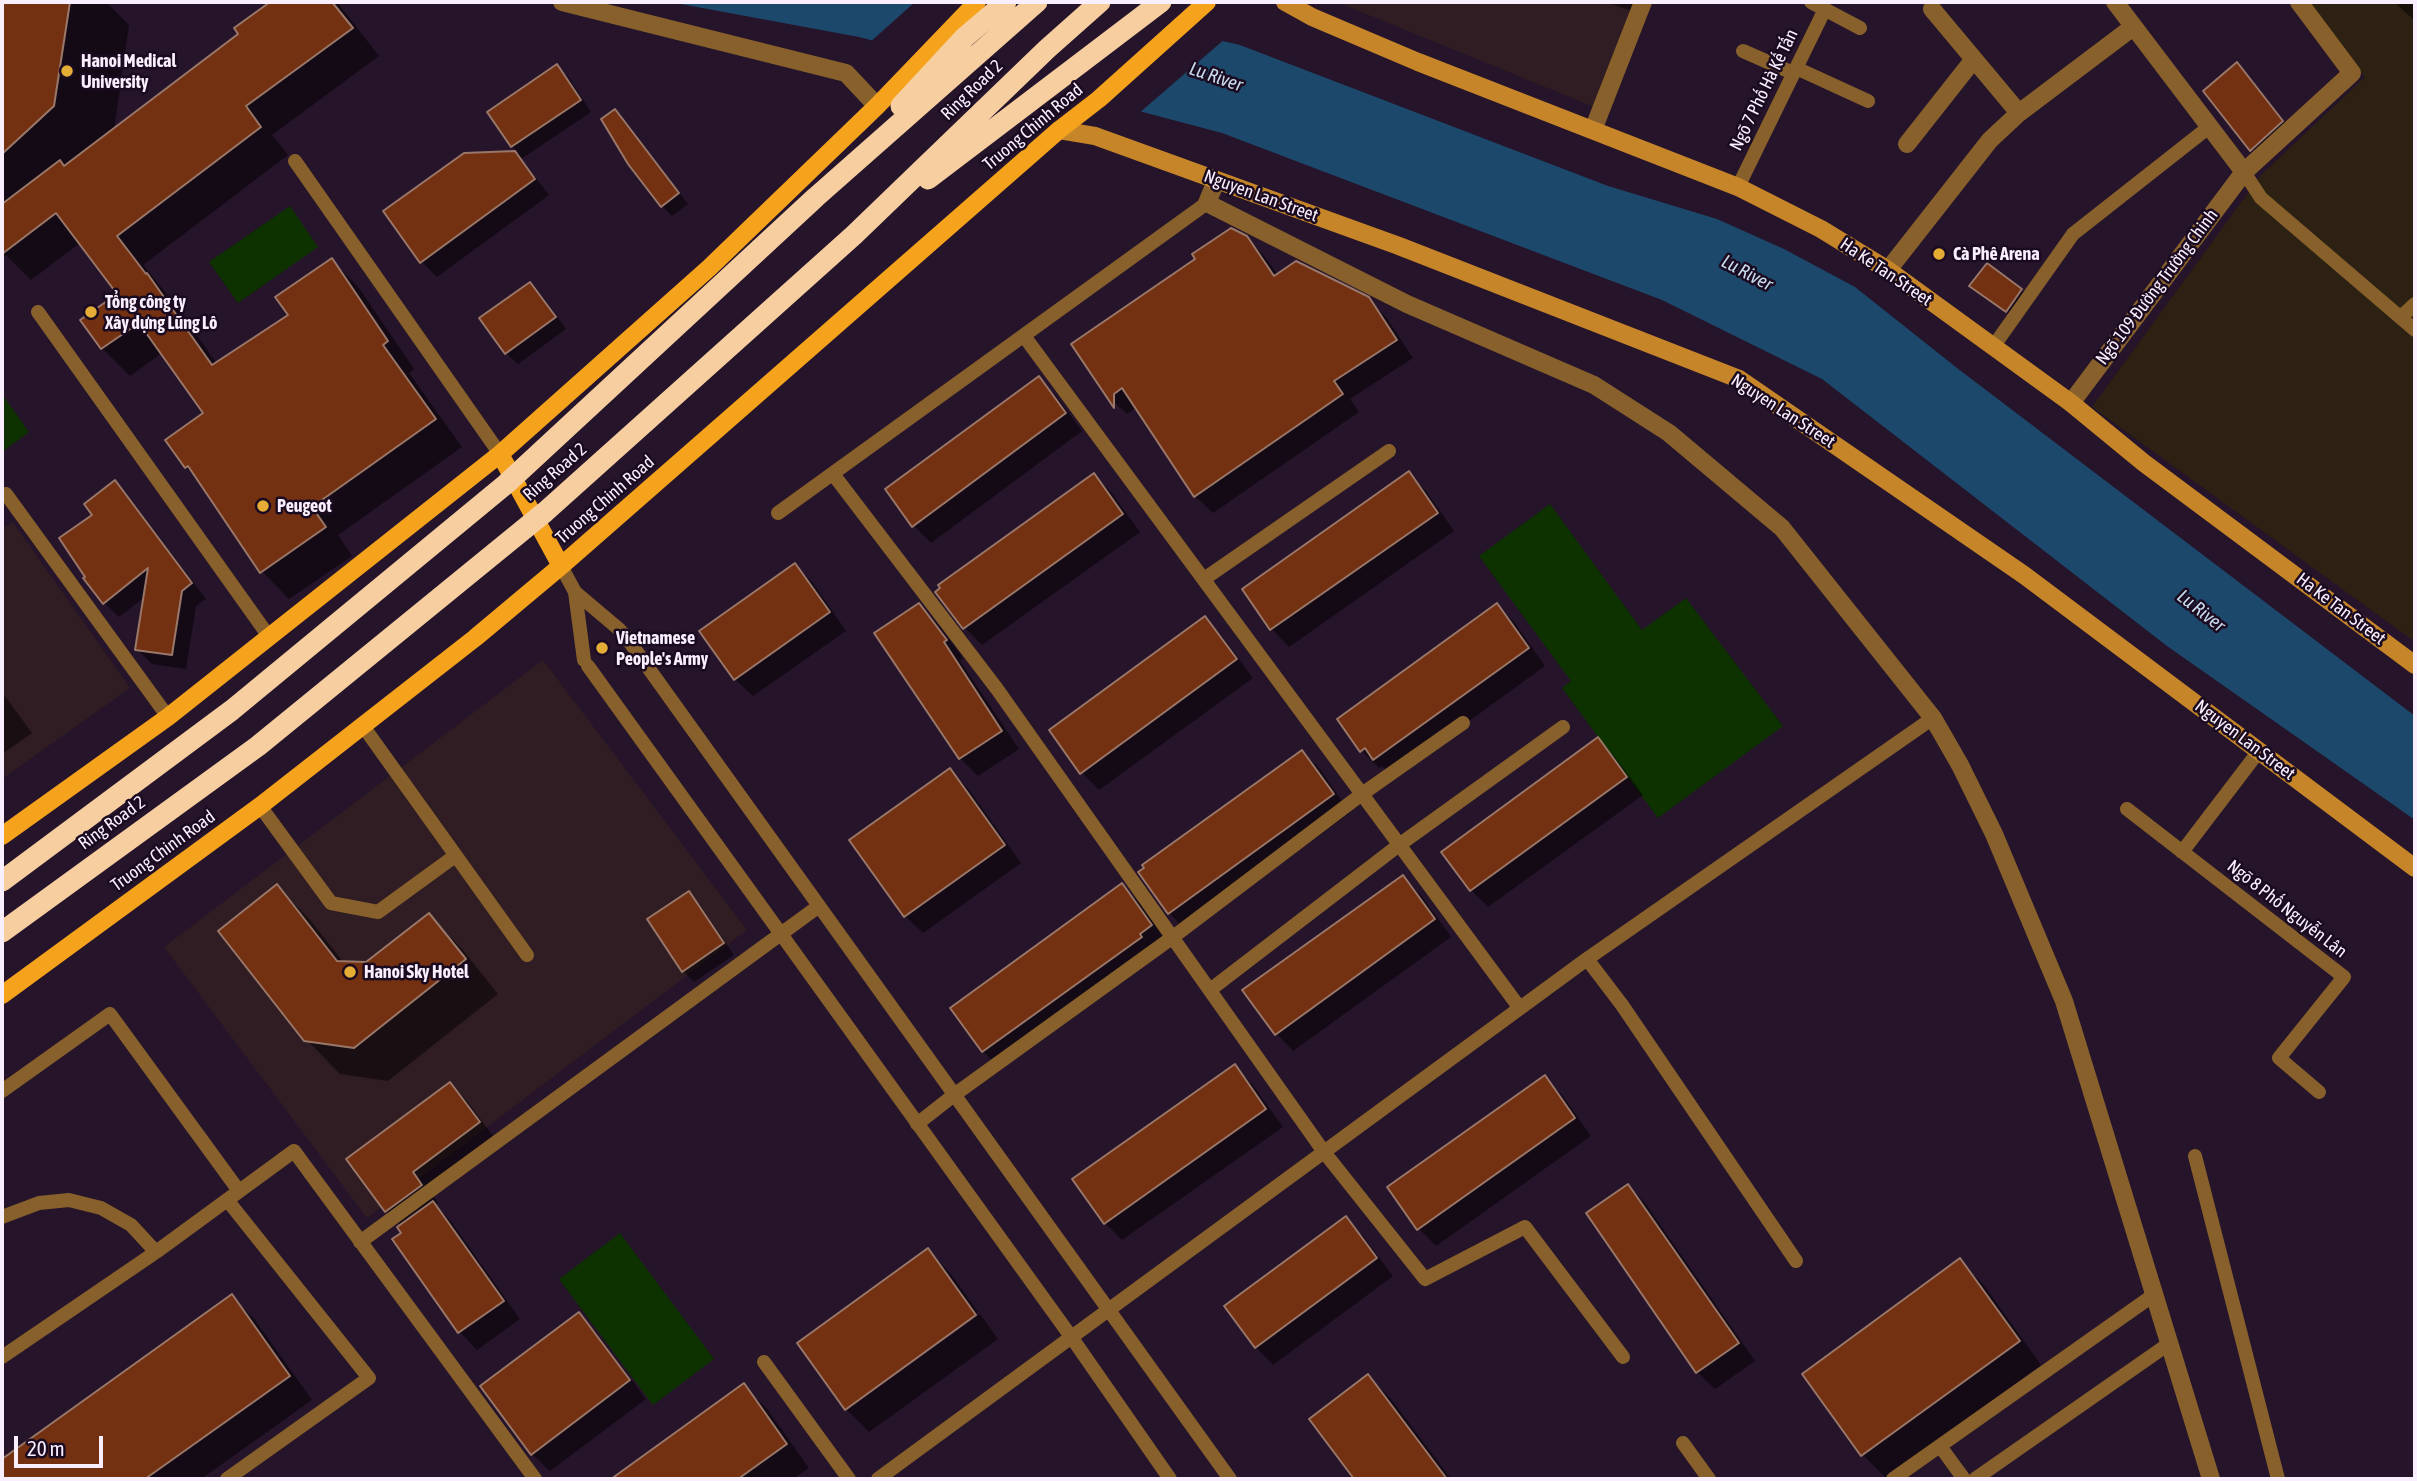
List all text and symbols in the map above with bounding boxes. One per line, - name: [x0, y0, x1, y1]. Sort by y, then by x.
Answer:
- street label: Ngõ 7 Phố Hà Kế Tấn: [1725, 26, 1803, 154]
- place label: Hanoi Medical University: [81, 50, 176, 92]
- street label: Ring Road 2: [937, 55, 1007, 125]
- water label: Lu River: [1186, 57, 1246, 97]
- marker: Hanoi Medical University: [59, 63, 75, 79]
- street label: Truong Chinh Road: [979, 79, 1087, 175]
- street label: Nguyen Lan Street: [1201, 165, 1321, 227]
- street label: Ngõ 109 Đường Trường Chinh: [2091, 205, 2223, 369]
- street label: Ha Ke Tan Street: [1836, 233, 1936, 311]
- place label: Cà Phê Arena: [1953, 243, 2040, 265]
- marker: Cà Phê Arena: [1931, 246, 1947, 262]
- water label: Lu River: [1717, 250, 1777, 296]
- place label: Tổng công ty Xây dựng Lũng Lô: [105, 291, 218, 334]
- marker: Tổng công ty Xây dựng Lũng Lô: [83, 304, 99, 320]
- street label: Nguyen Lan Street: [1727, 369, 1839, 453]
- street label: Ring Road 2: [519, 438, 591, 506]
- street label: Truong Chinh Road: [551, 451, 659, 549]
- place label: Peugeot: [277, 495, 332, 517]
- marker: Peugeot: [255, 498, 271, 514]
- street label: Ha Ke Tan Street: [2292, 568, 2390, 650]
- water label: Lu River: [2172, 585, 2230, 637]
- place label: Vietnamese People's Army: [616, 627, 708, 670]
- marker: Vietnamese People's Army: [594, 640, 610, 656]
- street label: Nguyen Lan Street: [2191, 695, 2299, 785]
- street label: Ring Road 2: [74, 792, 150, 854]
- street label: Truong Chinh Road: [107, 806, 219, 896]
- street label: Ngõ 8 Phố Nguyễn Lân: [2223, 856, 2351, 962]
- place label: Hanoi Sky Hotel: [364, 961, 469, 983]
- marker: Hanoi Sky Hotel: [342, 964, 358, 980]
- scale bar: [18, 1422, 107, 1466]
- text: 20 m: [27, 1436, 65, 1460]

